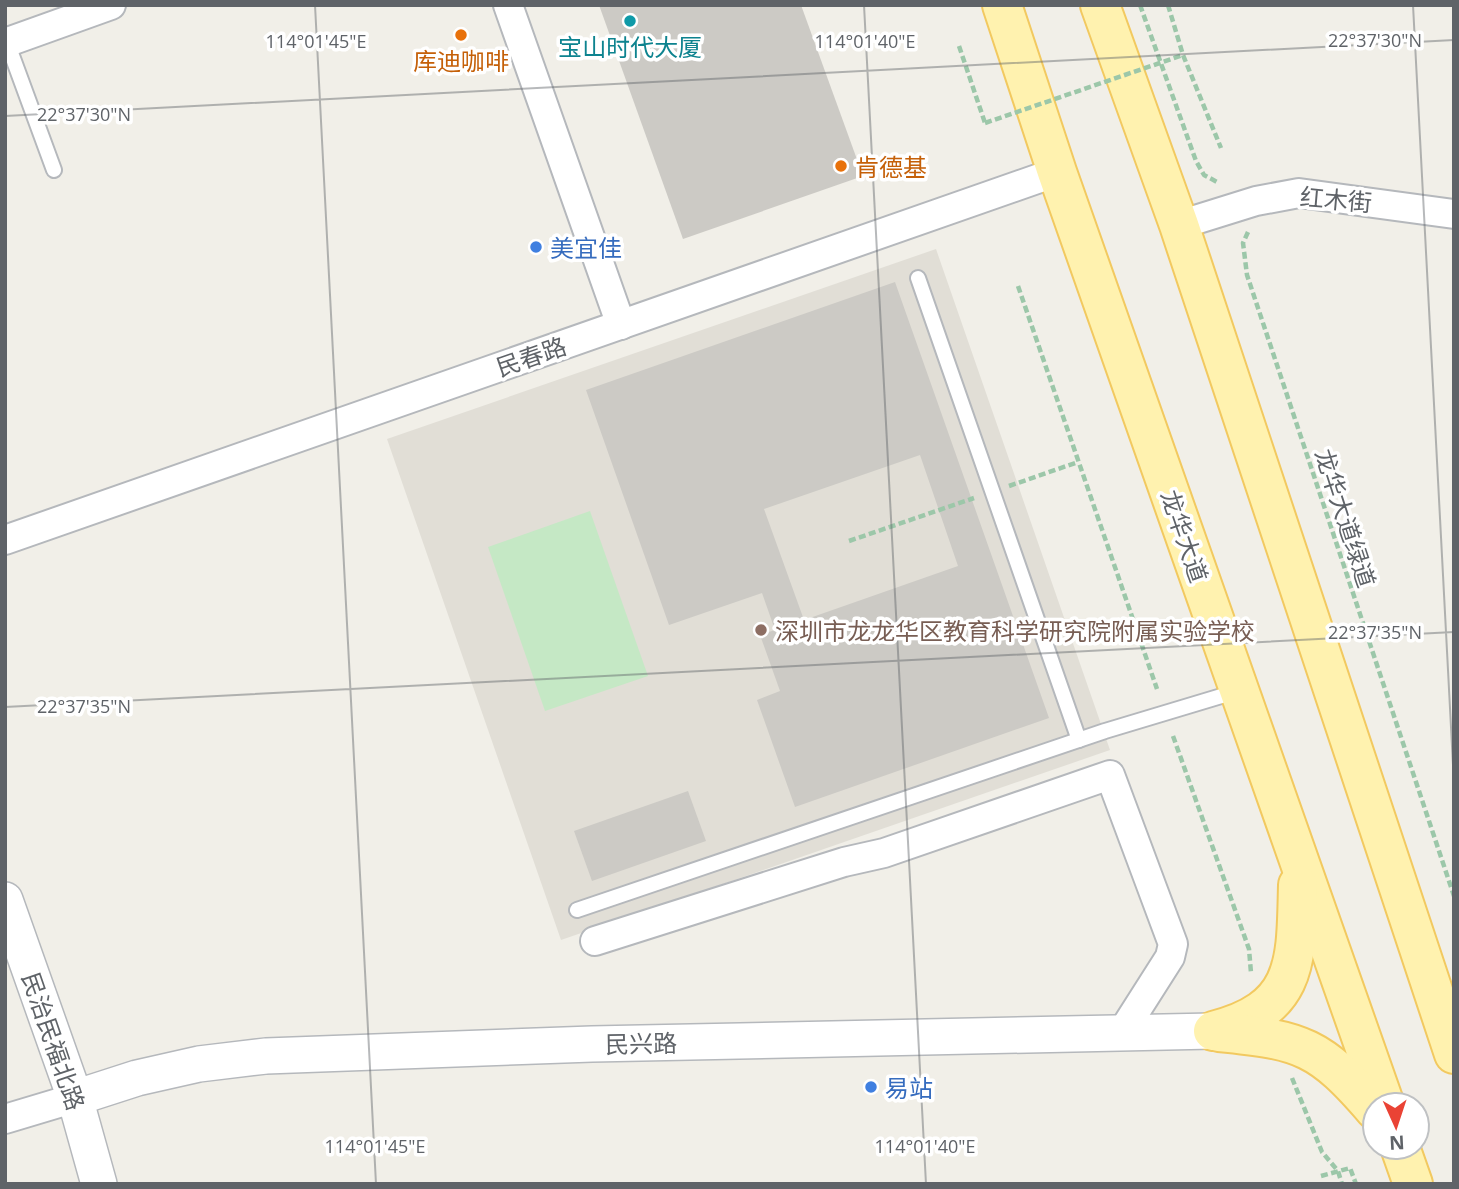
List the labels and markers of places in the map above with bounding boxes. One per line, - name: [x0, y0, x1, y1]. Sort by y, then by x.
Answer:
- marker: 宝山时代大厦: [622, 13, 638, 29]
- marker: 库迪咖啡: [453, 27, 469, 43]
- place label: 宝山时代大厦: [558, 30, 702, 63]
- place label: 库迪咖啡: [413, 44, 509, 77]
- place label: 肯德基: [855, 150, 927, 183]
- marker: 肯德基: [833, 158, 849, 174]
- place label: 美宜佳: [550, 231, 622, 264]
- marker: 美宜佳: [528, 239, 544, 255]
- place label: 深圳市龙龙华区教育科学研究院附属实验学校: [775, 614, 1255, 647]
- marker: 深圳市龙龙华区教育科学研究院附属实验学校: [753, 622, 769, 638]
- place label: 易站: [885, 1071, 933, 1104]
- marker: 易站: [863, 1079, 879, 1095]

